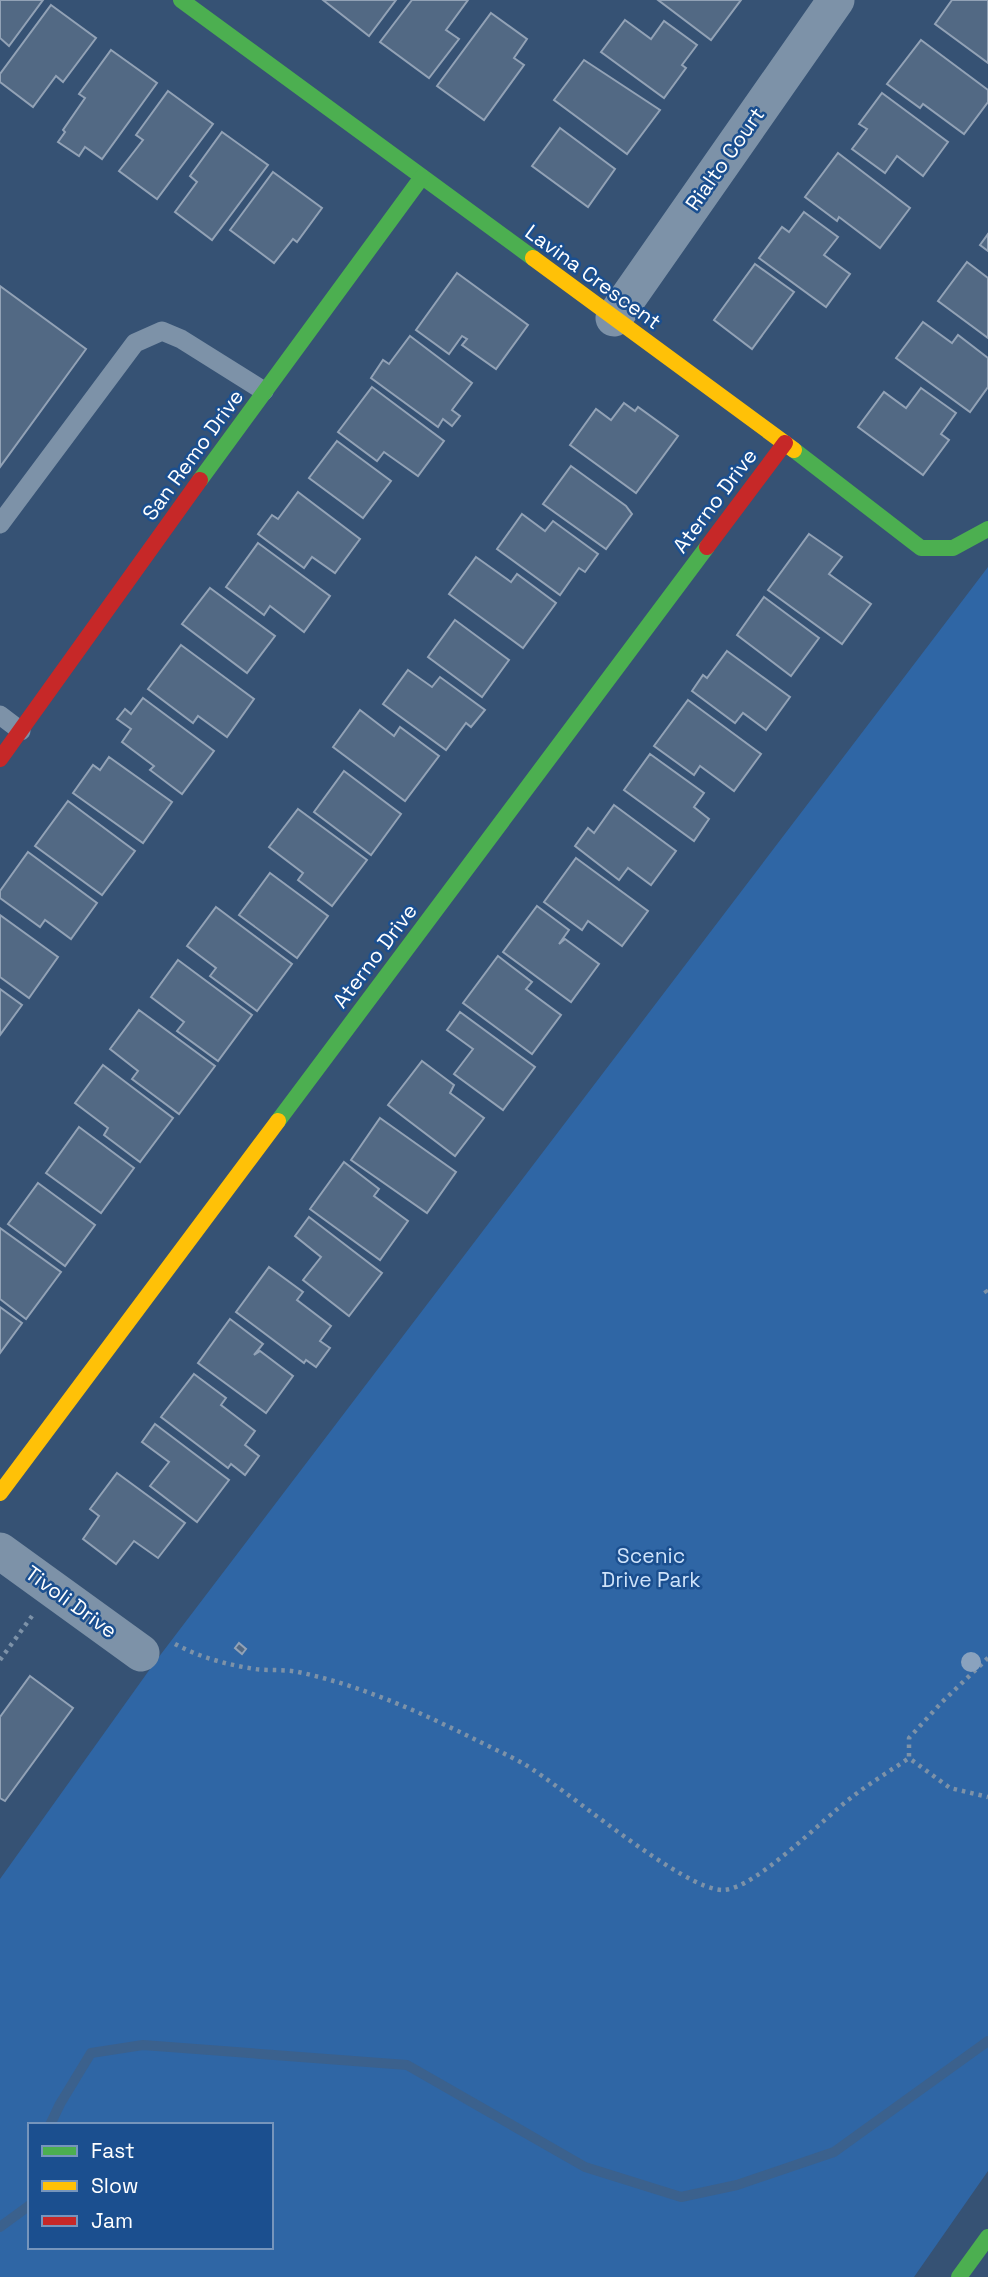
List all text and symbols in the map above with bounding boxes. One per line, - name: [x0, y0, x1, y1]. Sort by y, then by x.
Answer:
- street label: Rialto Court: [679, 102, 770, 216]
- street label: Lavina Crescent: [520, 218, 667, 335]
- street label: San Remo Drive: [136, 384, 249, 526]
- street label: Aterno Drive: [666, 443, 763, 558]
- street label: Aterno Drive: [326, 898, 423, 1013]
- park label: Scenic Drive Park: [601, 1542, 701, 1593]
- street label: Tivoli Drive: [20, 1559, 123, 1644]
- legend: [28, 2123, 273, 2249]
- text: Fast: [91, 2137, 135, 2164]
- text: Slow: [91, 2172, 139, 2199]
- text: Jam: [91, 2207, 133, 2234]

